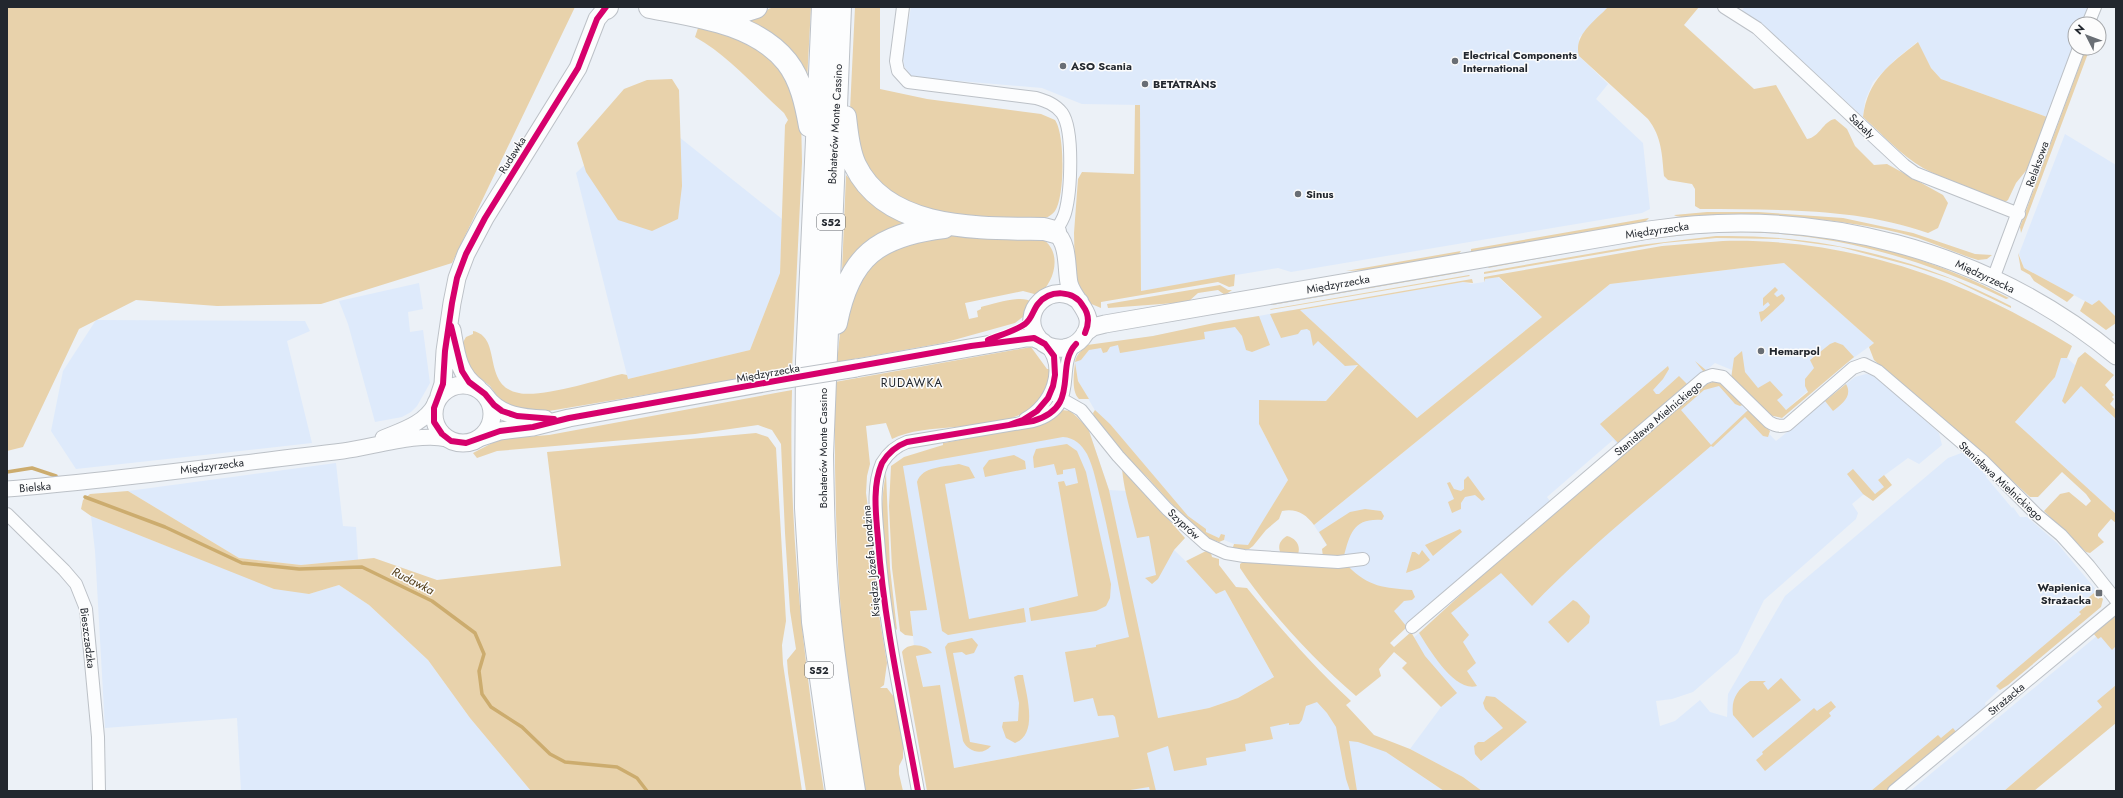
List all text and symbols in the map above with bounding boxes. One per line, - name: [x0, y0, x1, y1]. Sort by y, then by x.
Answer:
- north arrow: [2067, 16, 2107, 56]
- text: N: [2071, 21, 2088, 38]
- place label: Electrical Components International: [1463, 47, 1577, 76]
- marker: Electrical Components International: [1450, 56, 1460, 66]
- place label: ASO Scania: [1070, 58, 1132, 74]
- marker: ASO Scania: [1058, 61, 1068, 71]
- street label: Bohaterów Monte Cassino: [824, 63, 846, 185]
- place label: BETATRANS: [1153, 76, 1216, 92]
- marker: BETATRANS: [1140, 79, 1150, 89]
- street label: Sabały: [1845, 110, 1879, 142]
- street label: Rudawka: [494, 133, 530, 177]
- street label: Relaksowa: [2021, 139, 2053, 189]
- place label: Sinus: [1306, 186, 1334, 202]
- marker: Sinus: [1293, 189, 1303, 199]
- road number: S52: [817, 214, 845, 230]
- street label: Międzyrzecka: [1624, 218, 1690, 242]
- street label: Międzyrzecka: [1953, 255, 2017, 297]
- street label: Międzyrzecka: [1305, 271, 1371, 297]
- place label: Hemarpol: [1769, 343, 1820, 359]
- marker: Hemarpol: [1756, 346, 1766, 356]
- street label: Międzyrzecka: [735, 360, 801, 386]
- district label: RUDAWKA: [881, 374, 943, 392]
- street label: Stanisława Mielnickiego: [1611, 376, 1705, 460]
- street label: Bohaterów Monte Cassino: [815, 388, 831, 508]
- street label: Stanisława Mielnickiego: [1955, 438, 2047, 524]
- street label: Międzyrzecka: [179, 454, 245, 478]
- street label: Bielska: [18, 478, 52, 496]
- street label: Księdza Józefa Londzina: [858, 505, 884, 617]
- street label: Szyprów: [1164, 505, 1204, 544]
- water label: Rudawka: [389, 563, 438, 600]
- place label: Wapienica Strażacka: [2038, 579, 2091, 608]
- marker: Wapienica Strażacka: [2094, 588, 2104, 598]
- street label: Bieszczadzka: [76, 607, 100, 669]
- road number: S52: [805, 662, 833, 678]
- street label: Strażacka: [1984, 679, 2028, 719]

